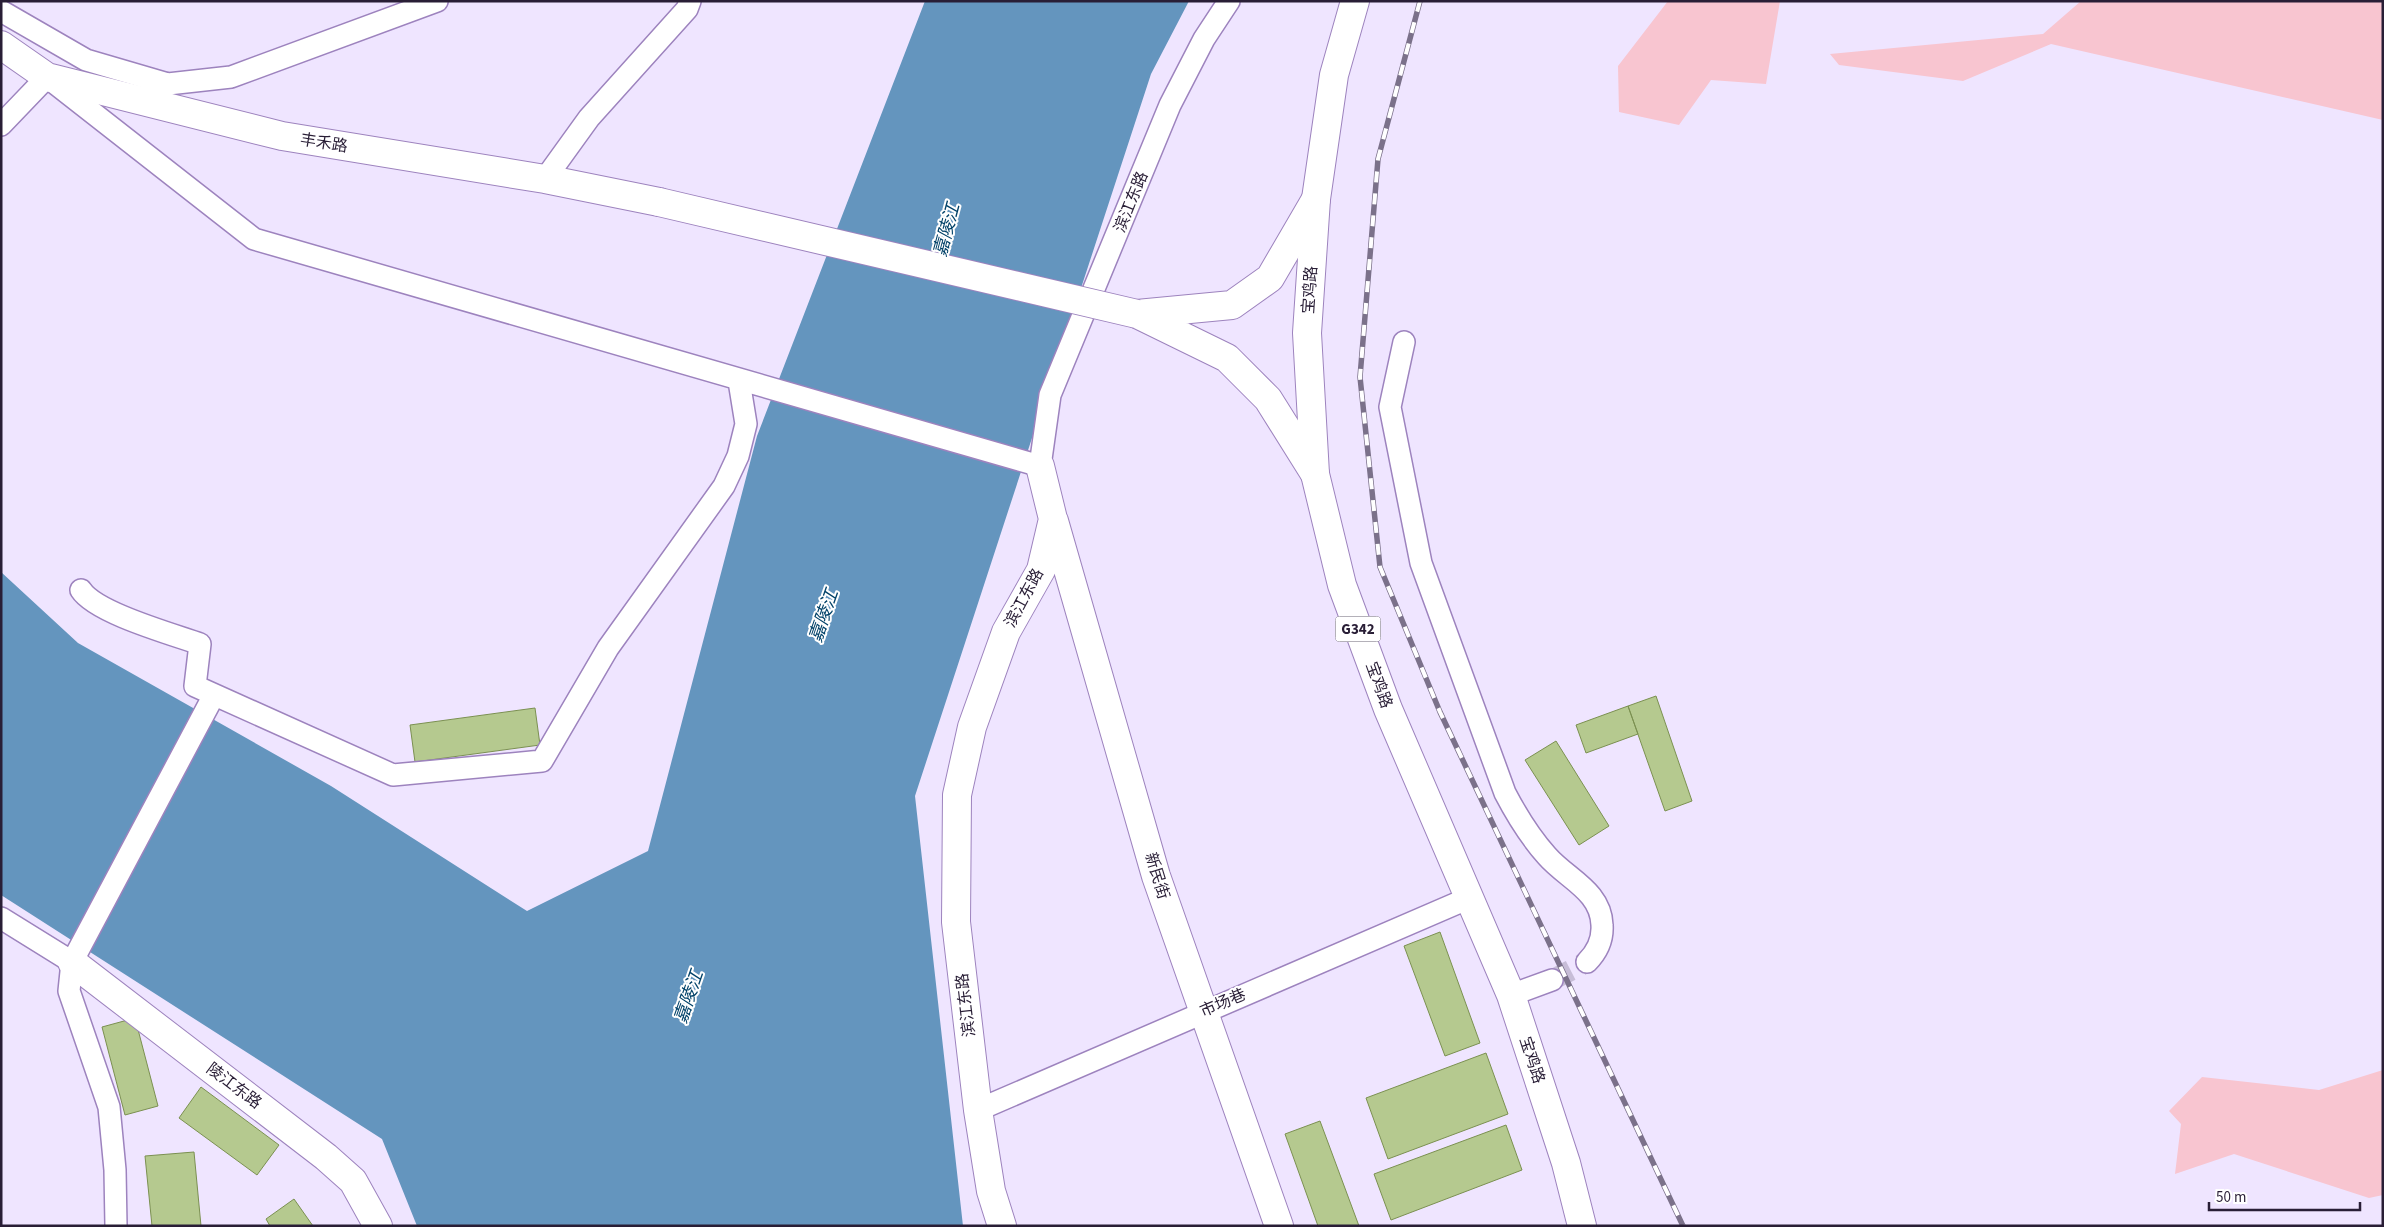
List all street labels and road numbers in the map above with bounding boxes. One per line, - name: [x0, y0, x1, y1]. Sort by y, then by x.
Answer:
- street label: 丰禾路: [299, 128, 349, 158]
- street label: 滨江东路: [1109, 168, 1153, 236]
- street label: 宝鸡路: [1297, 265, 1323, 315]
- street label: 滨江东路: [999, 565, 1049, 631]
- road number: G342: [1336, 616, 1380, 642]
- street label: 宝鸡路: [1360, 659, 1398, 711]
- street label: 新民街: [1139, 850, 1175, 902]
- street label: 滨江东路: [951, 972, 981, 1038]
- street label: 市场巷: [1197, 983, 1249, 1023]
- street label: 宝鸡路: [1514, 1034, 1550, 1086]
- street label: 陵江东路: [202, 1058, 266, 1114]

